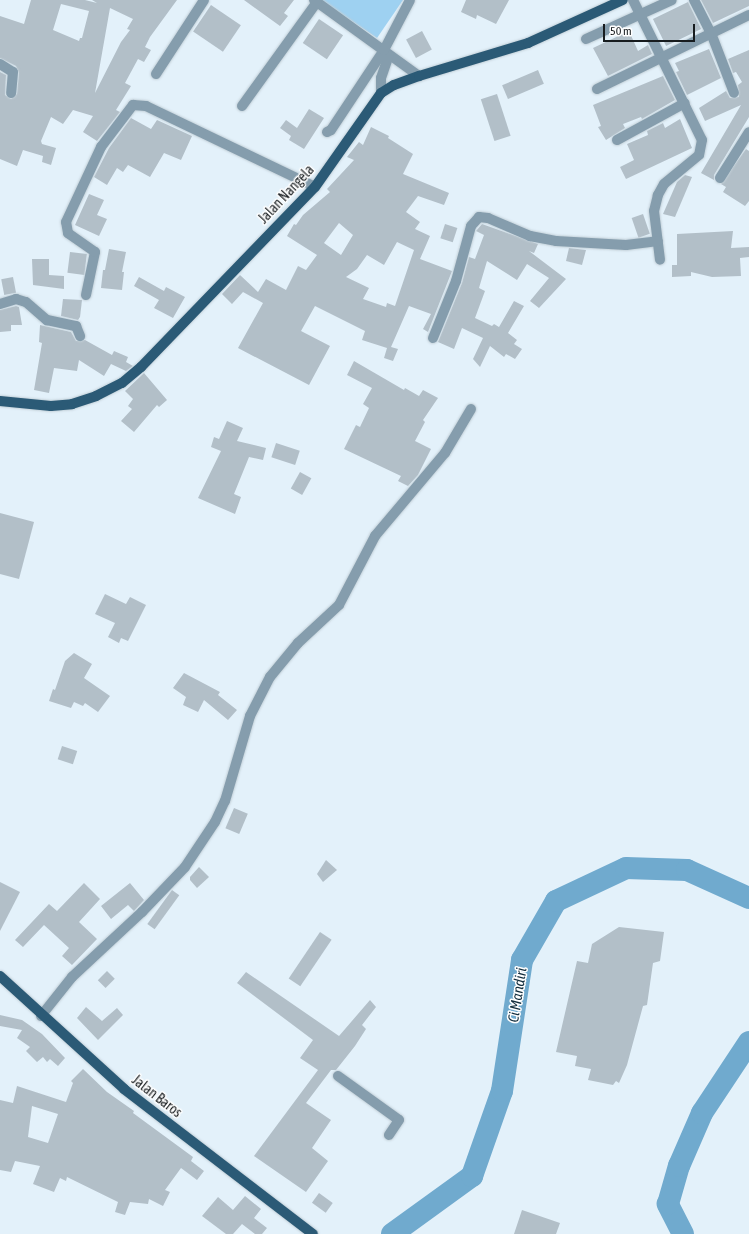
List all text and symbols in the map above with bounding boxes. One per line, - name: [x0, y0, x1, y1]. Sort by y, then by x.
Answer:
- scale bar: [605, 16, 697, 42]
- text: 50 m: [610, 24, 632, 38]
- street label: Jalan Nangela: [255, 161, 317, 227]
- water label: Ci Mandiri: [504, 966, 530, 1024]
- street label: Jalan Baros: [129, 1071, 185, 1121]

